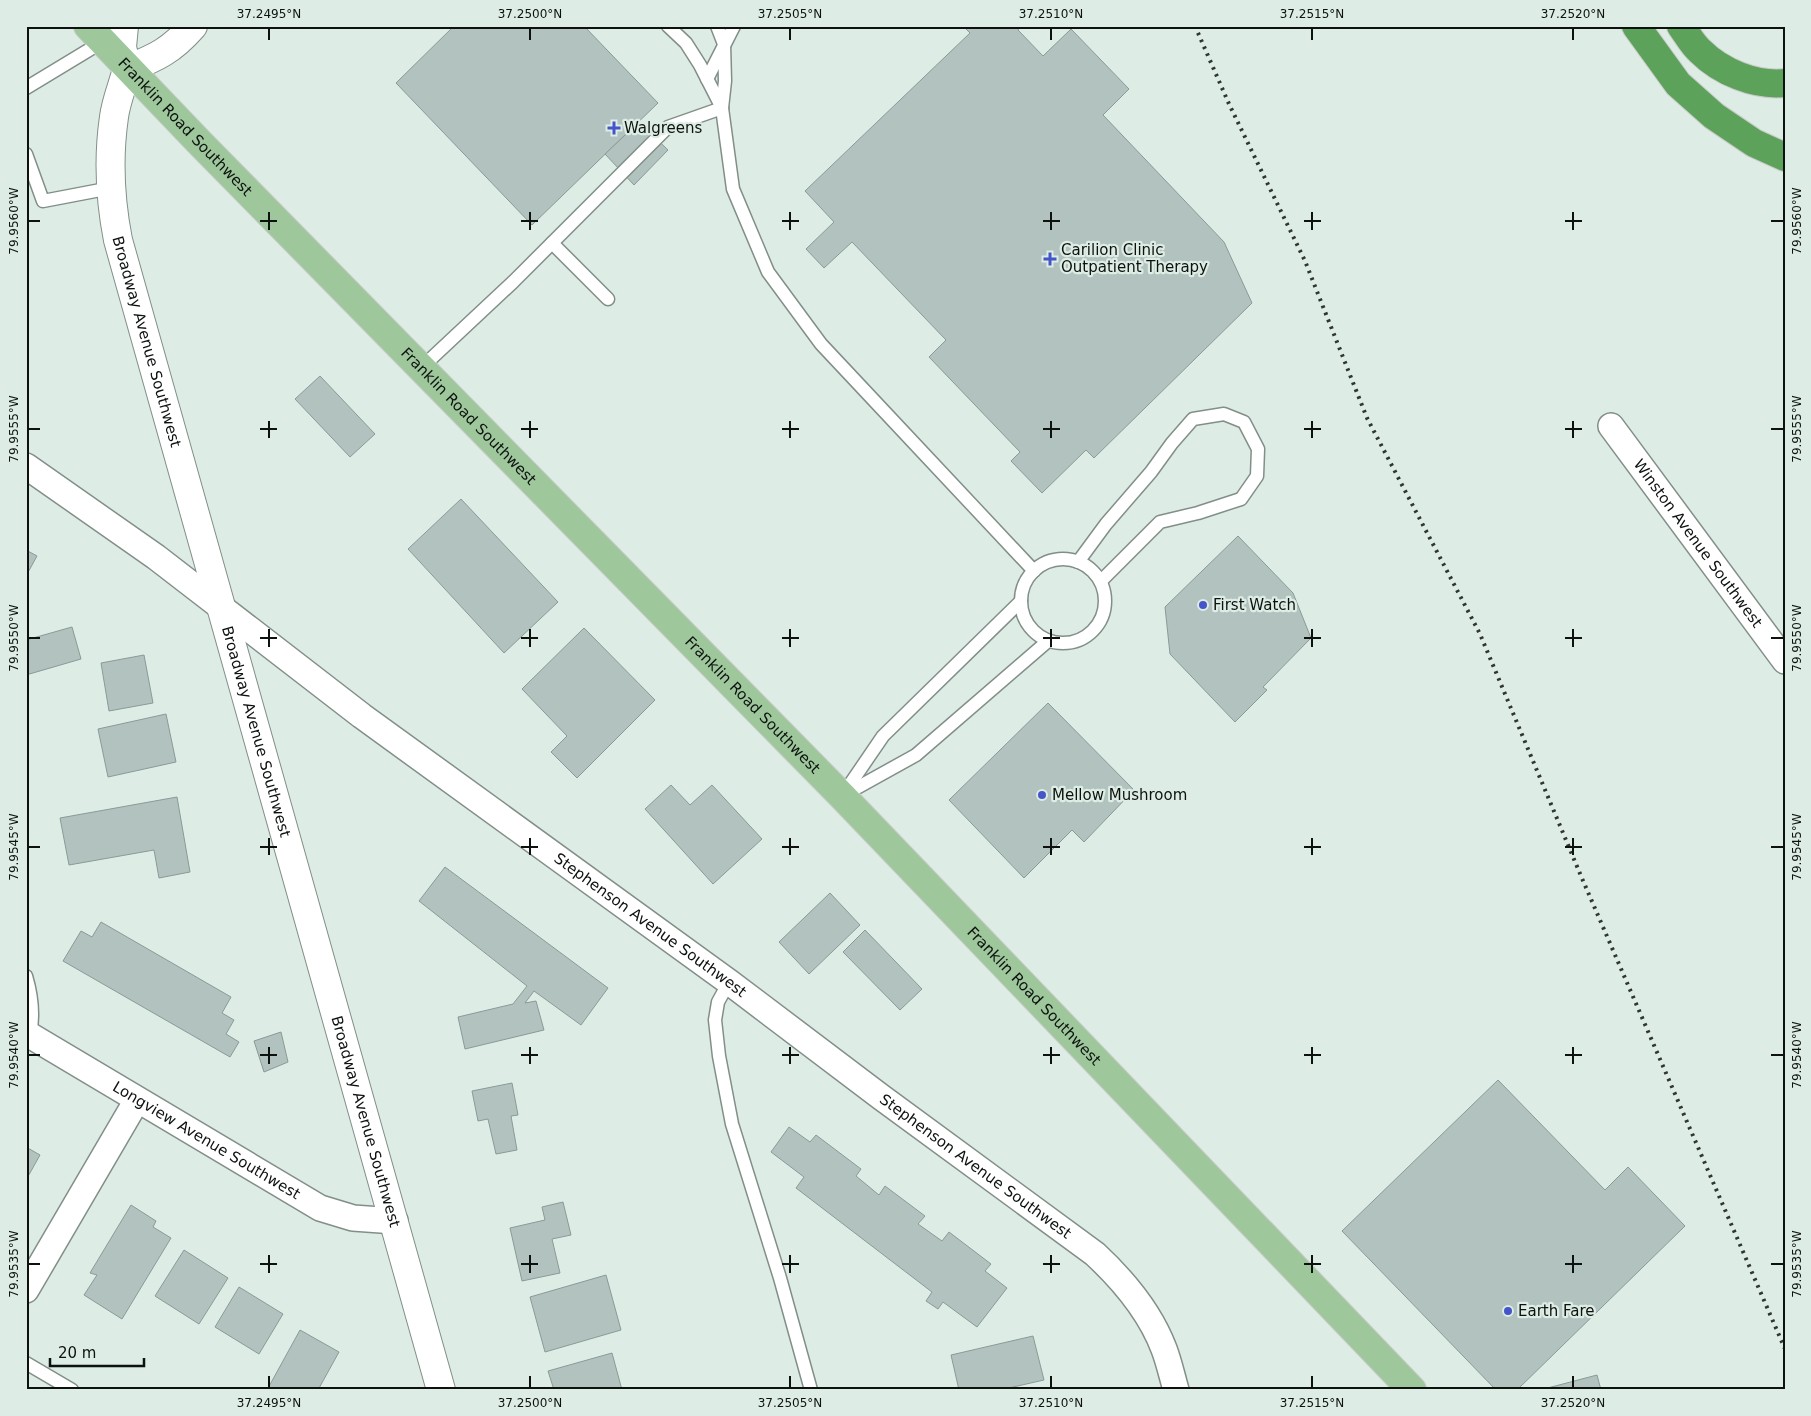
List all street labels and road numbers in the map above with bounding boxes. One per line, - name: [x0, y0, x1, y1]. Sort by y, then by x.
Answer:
- street label: Franklin Road Southwest: [114, 54, 256, 200]
- street label: Broadway Avenue Southwest: [108, 234, 185, 449]
- street label: Franklin Road Southwest: [397, 344, 540, 489]
- street label: Winston Avenue Southwest: [1630, 456, 1766, 631]
- street label: Broadway Avenue Southwest: [218, 624, 294, 839]
- street label: Franklin Road Southwest: [681, 633, 824, 777]
- street label: Stephenson Avenue Southwest: [551, 849, 750, 1001]
- street label: Franklin Road Southwest: [963, 923, 1105, 1069]
- street label: Broadway Avenue Southwest: [327, 1014, 404, 1229]
- street label: Longview Avenue Southwest: [109, 1078, 304, 1203]
- street label: Stephenson Avenue Southwest: [876, 1090, 1075, 1243]

